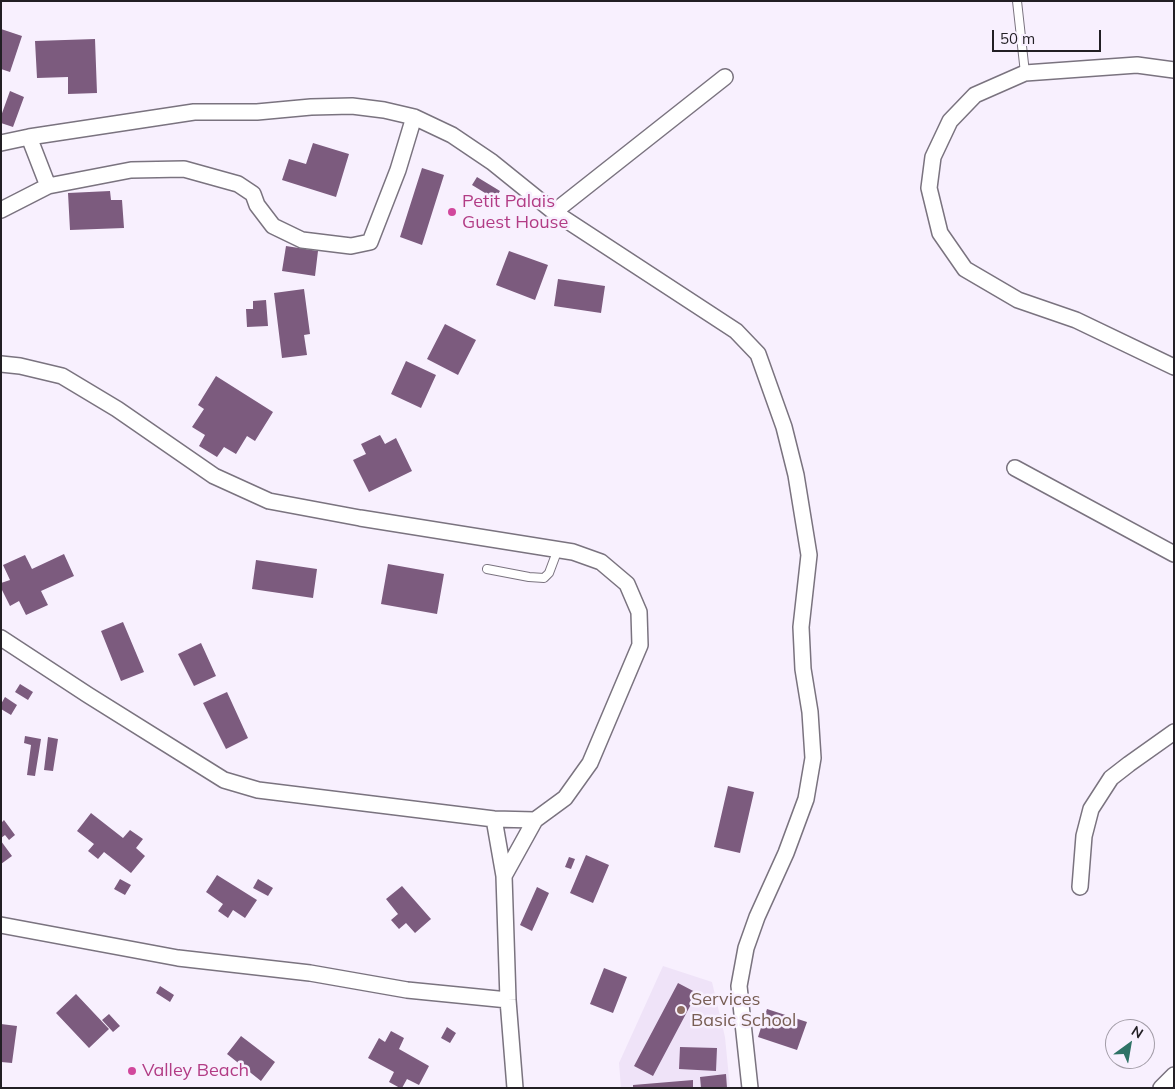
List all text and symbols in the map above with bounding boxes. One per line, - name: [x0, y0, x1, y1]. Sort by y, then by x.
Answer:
- scale bar: [995, 20, 1104, 52]
- text: 50 m: [1000, 29, 1035, 48]
- place label: Petit Palais Guest House: [462, 191, 568, 233]
- marker: Petit Palais Guest House: [446, 206, 458, 218]
- place label: Services Basic School: [691, 989, 796, 1032]
- marker: Services Basic School: [675, 1004, 687, 1016]
- north arrow: [1105, 1019, 1155, 1069]
- text: N: [1128, 1022, 1147, 1043]
- place label: Valley Beach: [142, 1060, 249, 1082]
- marker: Valley Beach: [126, 1065, 138, 1077]

